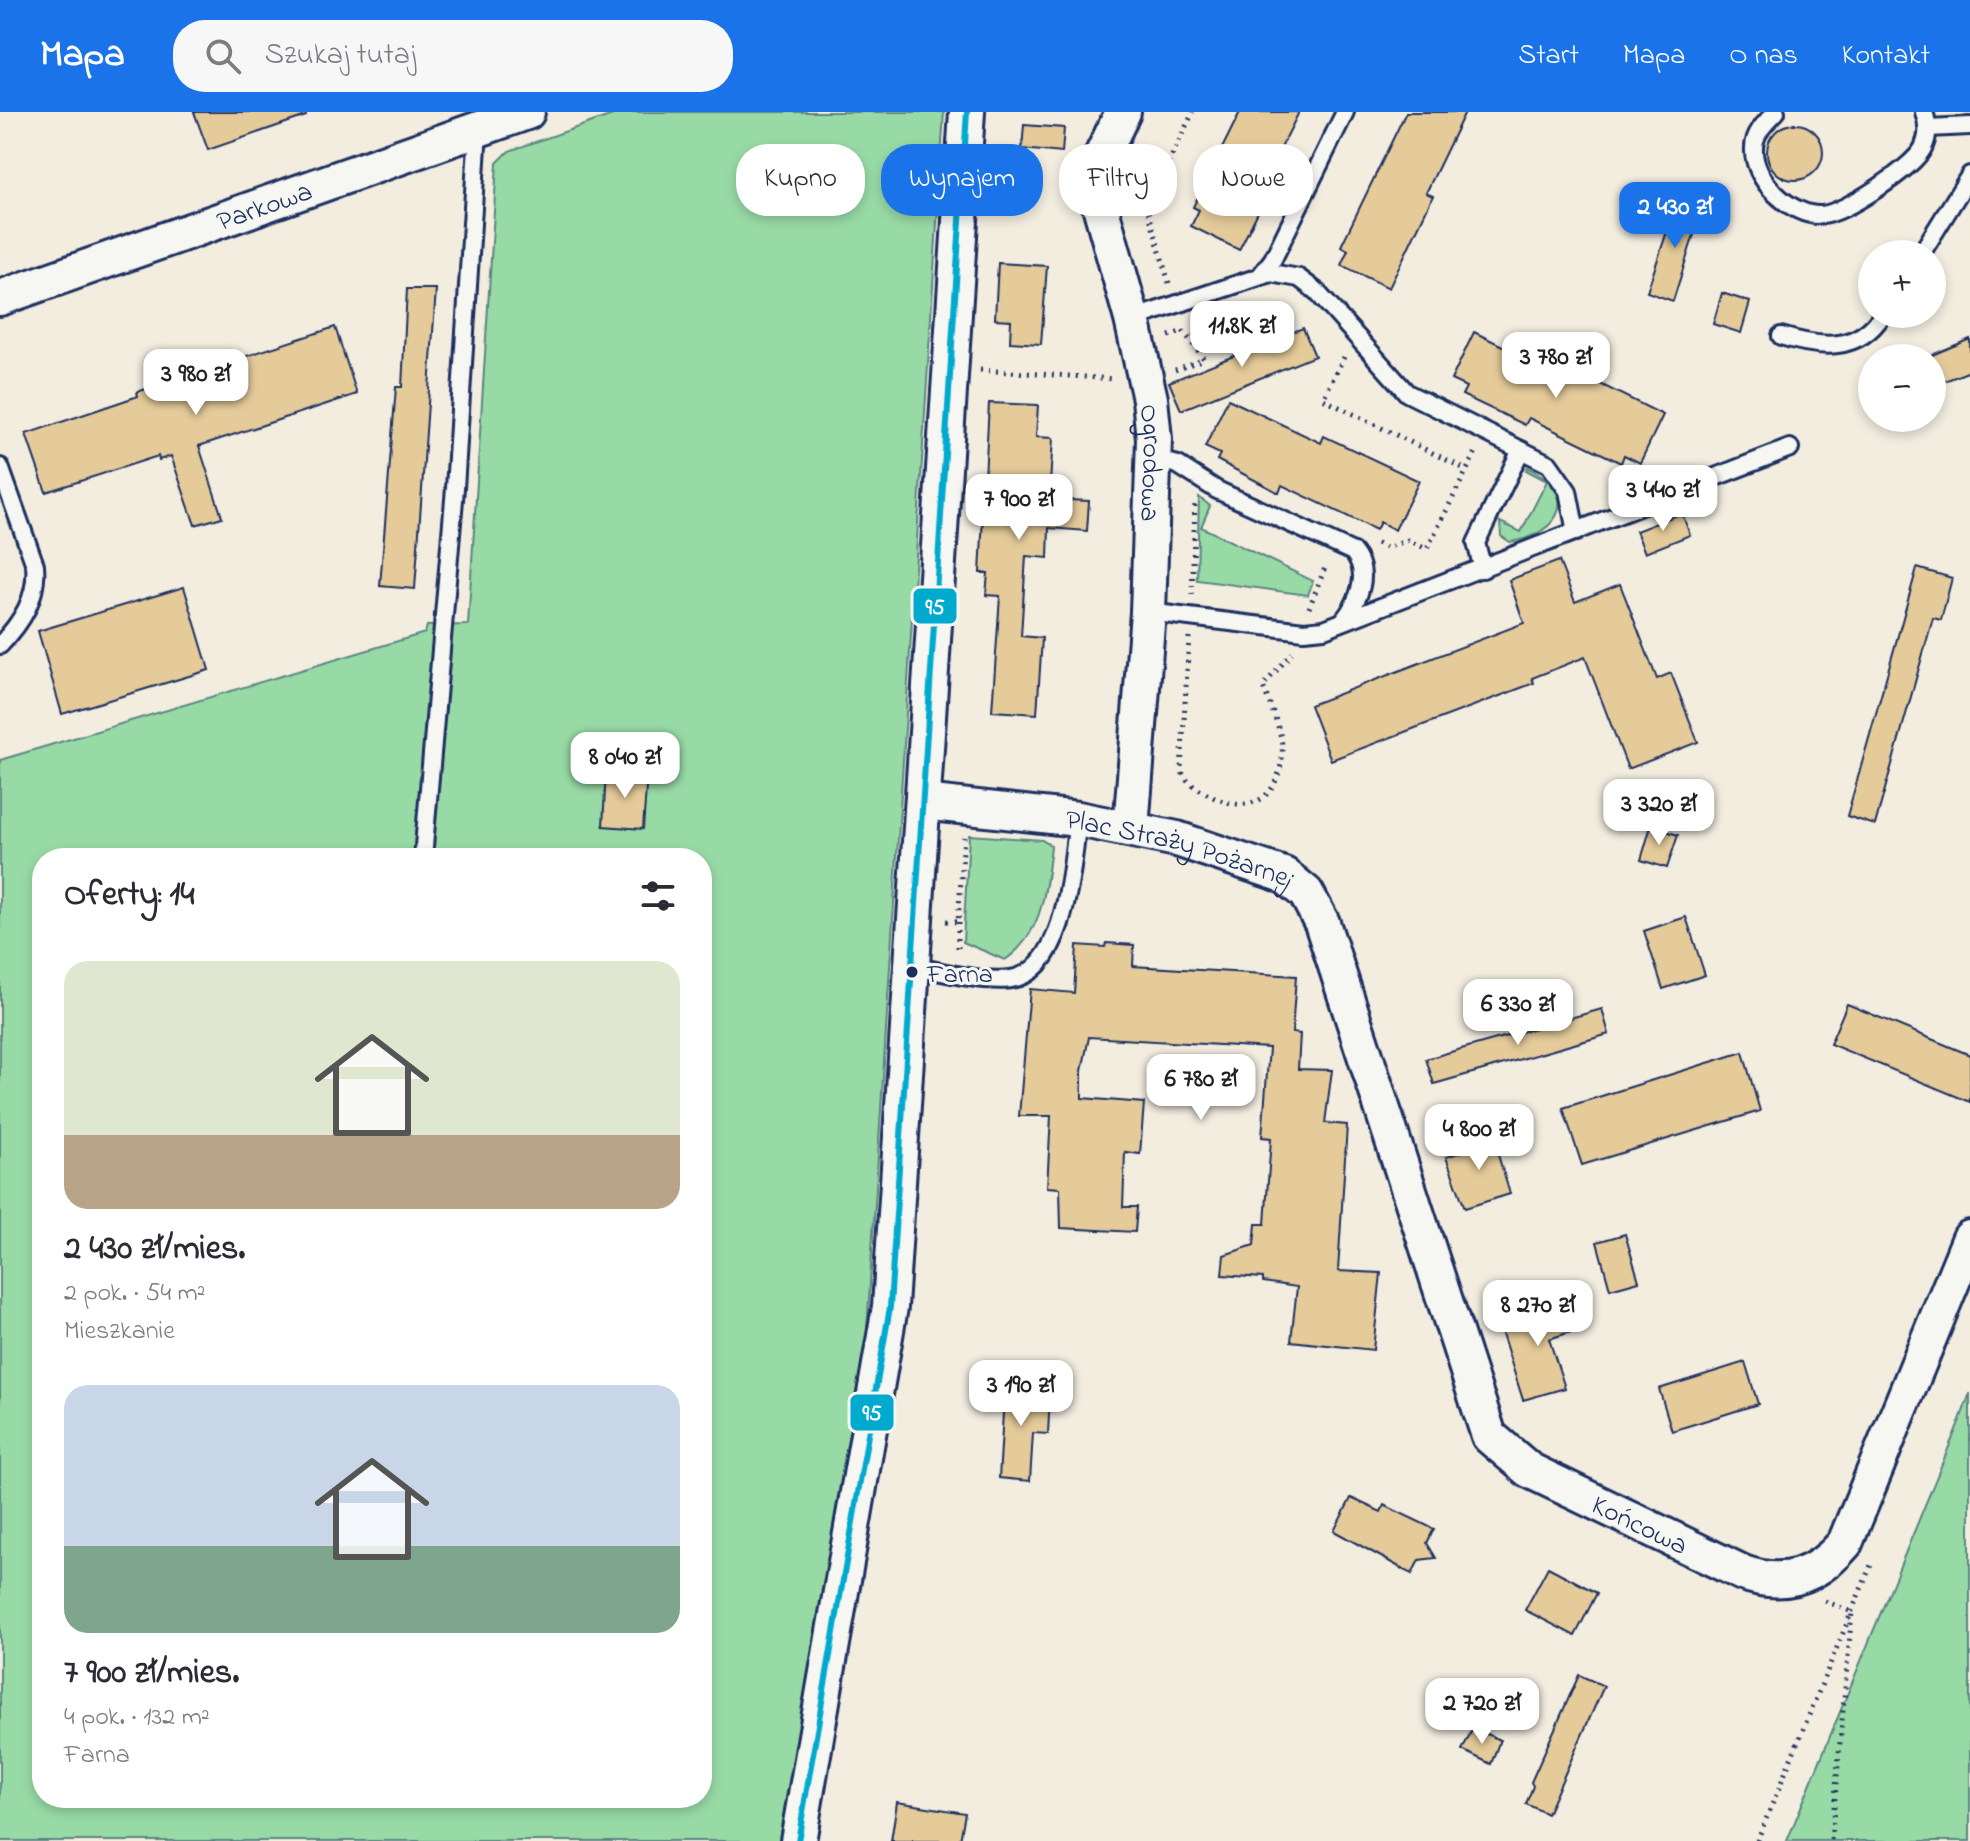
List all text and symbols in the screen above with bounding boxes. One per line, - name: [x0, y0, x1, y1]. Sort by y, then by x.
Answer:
- search box: [173, 20, 733, 92]
- text: Mapa: [40, 28, 125, 84]
- icon: search: [201, 34, 245, 78]
- text: Szukaj tutaj: [265, 34, 416, 78]
- text: Start: [1518, 36, 1579, 77]
- text: Mapa: [1623, 36, 1685, 77]
- text: O nas: [1729, 36, 1798, 77]
- text: Kontakt: [1842, 36, 1930, 77]
- chip: Kupno: [736, 144, 865, 216]
- chip: Wynajem: [881, 144, 1043, 216]
- chip: Filtry: [1059, 144, 1177, 216]
- chip: Nowe: [1193, 144, 1313, 216]
- street label: Parkowa: [212, 172, 319, 244]
- pin: 2 430 zł: [1592, 182, 1758, 250]
- text: 2 430 zł: [1637, 189, 1713, 227]
- map controls: [1858, 240, 1946, 432]
- button: +: [1858, 240, 1946, 328]
- pin: 11.8K zł: [1159, 301, 1325, 369]
- text: 11.8K zł: [1208, 308, 1276, 346]
- pin: 3 780 zł: [1473, 332, 1639, 400]
- text: 3 780 zł: [1520, 339, 1592, 377]
- button: −: [1858, 344, 1946, 432]
- pin: 3 980 zł: [113, 349, 279, 417]
- text: 3 980 zł: [161, 356, 231, 394]
- street label: Ogrodowa: [1127, 402, 1171, 522]
- pin: 3 440 zł: [1580, 465, 1746, 533]
- text: 3 440 zł: [1626, 472, 1700, 510]
- pin: 7 900 zł: [936, 474, 1102, 542]
- text: 7 900 zł: [984, 481, 1054, 519]
- line badge: 95: [912, 587, 958, 625]
- text: 95: [924, 593, 945, 625]
- pin: 8 040 zł: [542, 732, 708, 800]
- text: 8 040 zł: [589, 739, 661, 777]
- pin: 3 320 zł: [1576, 779, 1742, 847]
- text: 3 320 zł: [1621, 786, 1697, 824]
- street label: Plac Straży Pożarnej: [1064, 801, 1304, 901]
- text: Oferty: 14: [64, 871, 194, 921]
- icon: filters: [636, 874, 680, 918]
- place label: Farna: [926, 957, 993, 995]
- marker: Farna: [904, 964, 920, 980]
- pin: 6 330 zł: [1435, 979, 1601, 1047]
- text: 6 330 zł: [1481, 986, 1555, 1024]
- icon: home: [300, 1013, 444, 1157]
- pin: 6 780 zł: [1118, 1054, 1284, 1122]
- text: 6 780 zł: [1165, 1061, 1237, 1099]
- pin: 4 800 zł: [1396, 1104, 1562, 1172]
- text: 4 800 zł: [1443, 1111, 1515, 1149]
- text: 2 430 zł/mies.: [64, 1225, 245, 1275]
- text: 2 pok. · 54 m²: [64, 1275, 206, 1313]
- pin: 8 270 zł: [1455, 1280, 1621, 1348]
- text: 8 270 zł: [1501, 1287, 1575, 1325]
- text: Mieszkanie: [64, 1313, 175, 1351]
- pin: 3 190 zł: [938, 1360, 1104, 1428]
- text: 3 190 zł: [987, 1367, 1055, 1405]
- line badge: 95: [849, 1393, 895, 1432]
- text: 95: [861, 1399, 882, 1431]
- icon: home: [300, 1437, 444, 1581]
- street label: Końcowa: [1584, 1486, 1694, 1568]
- text: 7 900 zł/mies.: [64, 1649, 239, 1699]
- pin: 2 720 zł: [1399, 1678, 1565, 1746]
- text: 2 720 zł: [1443, 1685, 1521, 1723]
- text: 4 pok. · 132 m²: [64, 1699, 210, 1737]
- text: Farna: [64, 1737, 130, 1775]

